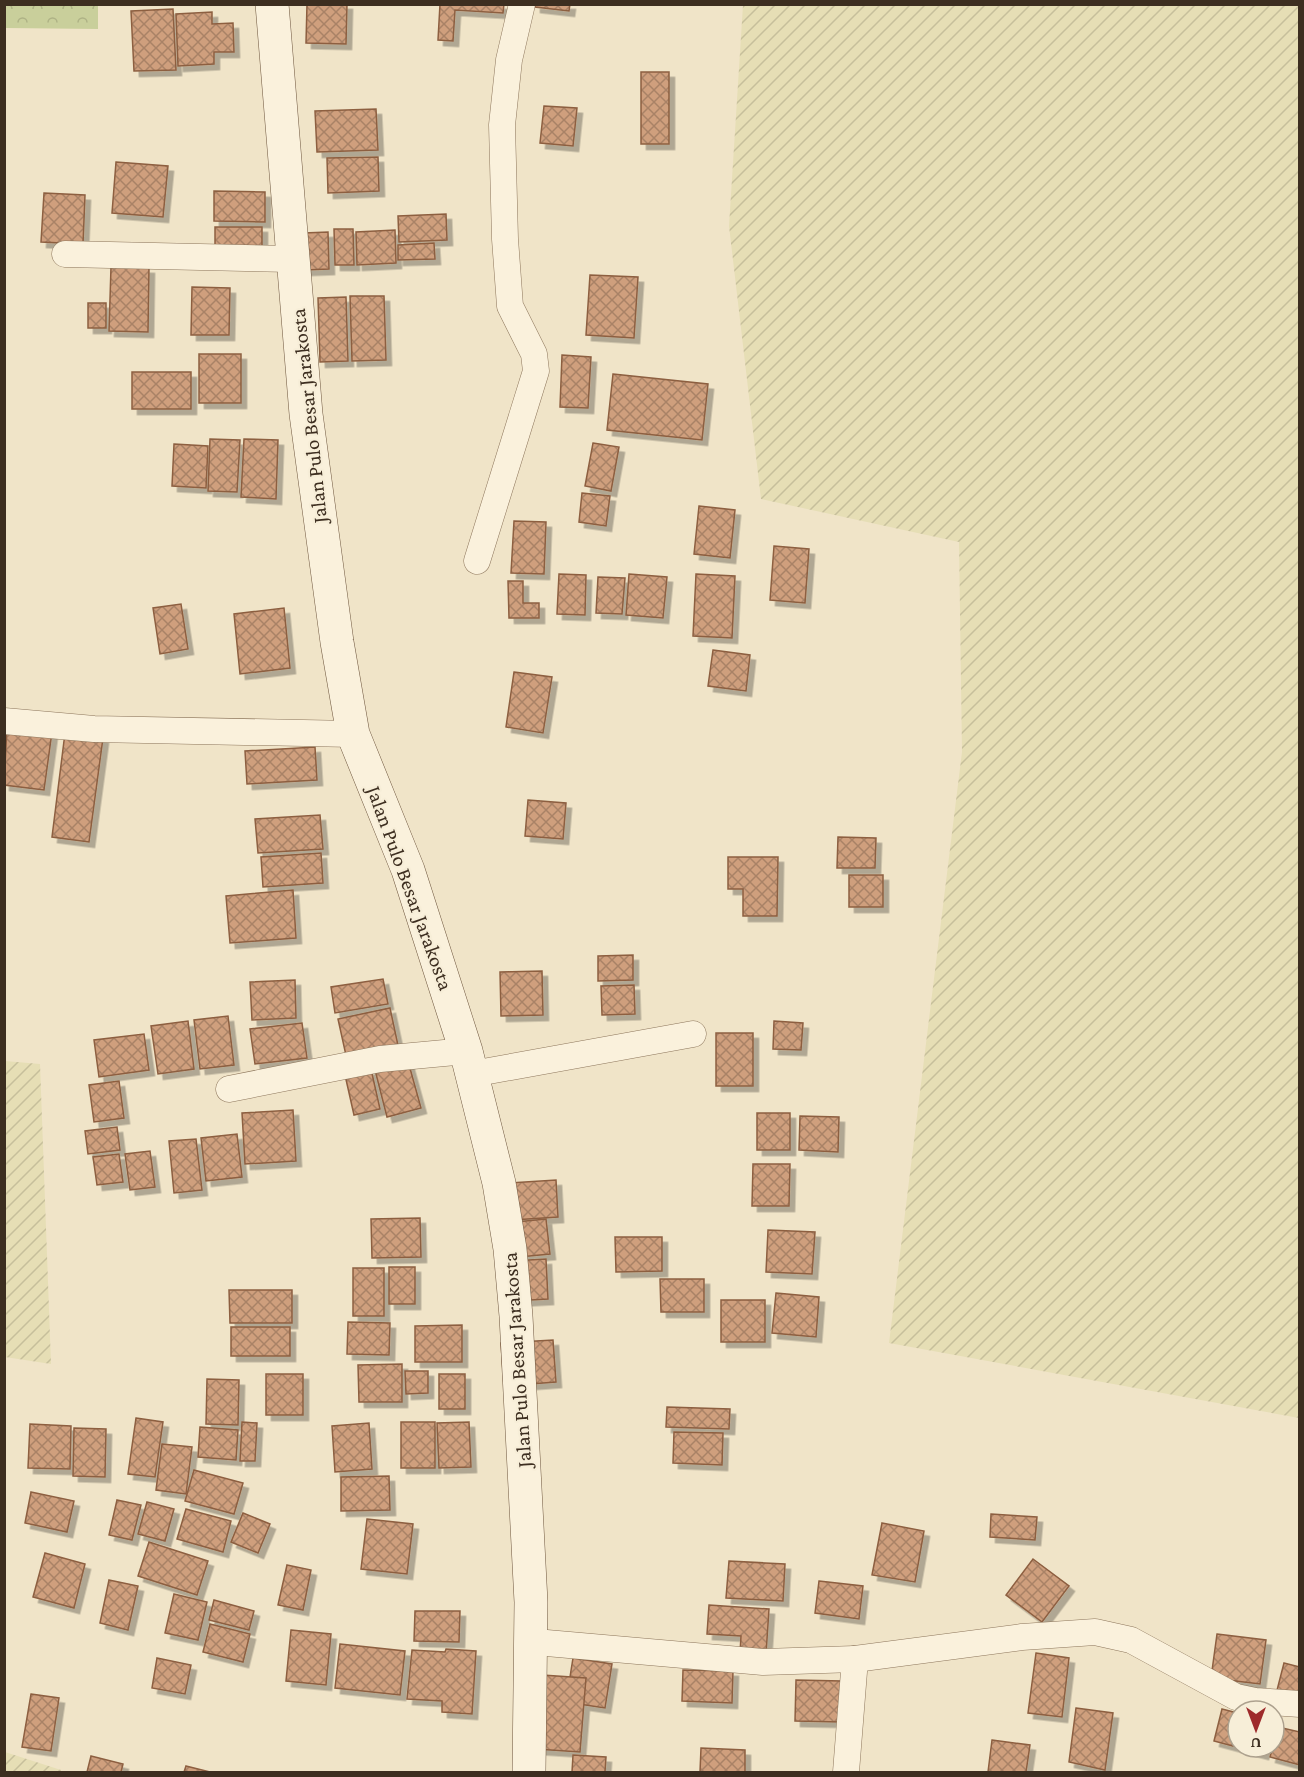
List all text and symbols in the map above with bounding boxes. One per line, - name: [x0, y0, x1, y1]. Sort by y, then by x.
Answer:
- street label: Jalan Pulo Besar Jarakosta: [286, 307, 332, 527]
- street label: Jalan Pulo Besar Jarakosta: [361, 781, 458, 994]
- street label: Jalan Pulo Besar Jarakosta: [497, 1251, 537, 1470]
- north arrow: [1226, 1699, 1286, 1759]
- text: U: [1250, 1735, 1261, 1752]

